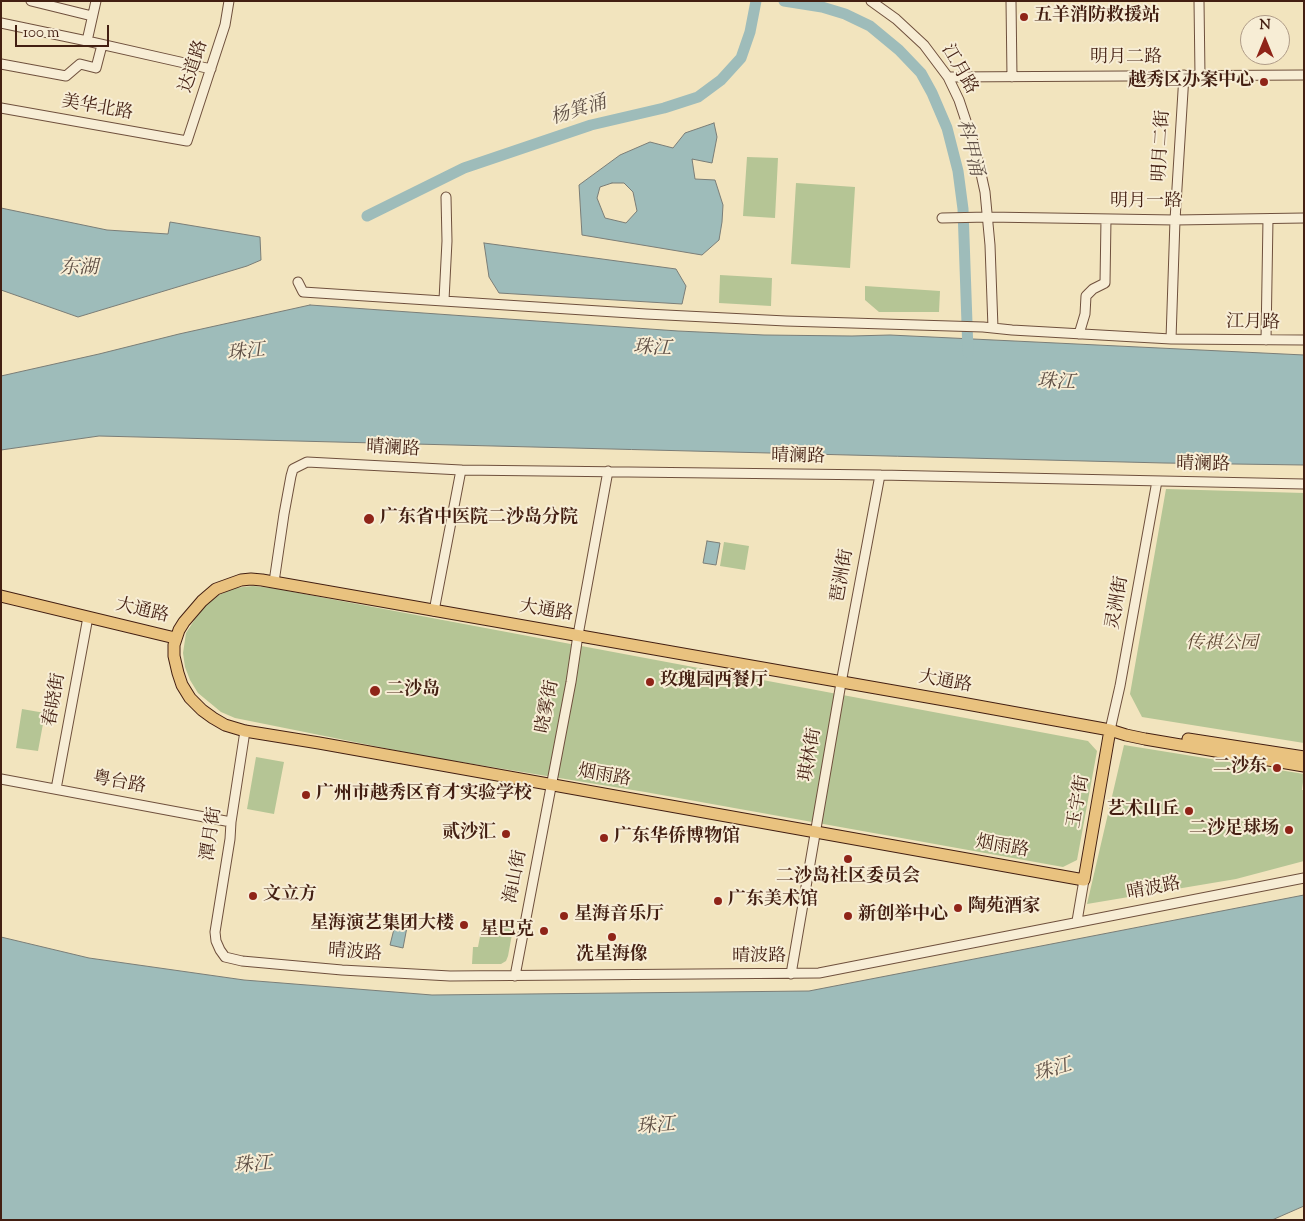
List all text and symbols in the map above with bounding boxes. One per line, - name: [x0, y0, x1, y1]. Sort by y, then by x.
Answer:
- place label: 五羊消防救援站: [1034, 6, 1160, 28]
- marker: 五羊消防救援站: [1018, 11, 1030, 23]
- scale bar: [18, 15, 111, 47]
- north arrow: [1240, 15, 1290, 65]
- text: N: [1259, 16, 1271, 36]
- text: 100 m: [23, 23, 59, 44]
- street label: 达道路: [176, 38, 214, 96]
- street label: 江月路: [935, 41, 981, 99]
- street label: 明月二路: [1090, 48, 1162, 70]
- place label: 越秀区办案中心: [1128, 71, 1254, 93]
- marker: 越秀区办案中心: [1258, 76, 1270, 88]
- street label: 美华北路: [60, 92, 134, 126]
- water label: 杨箕涌: [548, 93, 610, 131]
- street label: 明月二街: [1150, 109, 1176, 183]
- water label: 科甲涌: [950, 118, 986, 178]
- street label: 明月一路: [1110, 192, 1182, 214]
- water label: 东湖: [60, 259, 98, 281]
- street label: 江月路: [1226, 313, 1280, 335]
- water label: 珠江: [633, 338, 671, 362]
- water label: 珠江: [226, 341, 266, 367]
- water label: 珠江: [1037, 372, 1075, 396]
- street label: 晴澜路: [365, 438, 421, 462]
- street label: 晴澜路: [771, 447, 825, 469]
- street label: 晴澜路: [1176, 455, 1230, 477]
- place label: 广东省中医院二沙岛分院: [380, 508, 578, 530]
- marker: 广东省中医院二沙岛分院: [362, 512, 376, 526]
- street label: 琶洲街: [829, 548, 859, 604]
- street label: 灵洲街: [1104, 575, 1134, 631]
- street label: 大通路: [113, 595, 171, 629]
- street label: 大通路: [518, 597, 574, 627]
- park label: 传祺公园: [1186, 634, 1258, 656]
- street label: 大通路: [917, 668, 973, 698]
- place label: 玫瑰园西餐厅: [660, 671, 768, 693]
- street label: 春晓街: [41, 672, 71, 728]
- marker: 玫瑰园西餐厅: [644, 676, 656, 688]
- street label: 晓雾街: [533, 678, 565, 736]
- place label: 二沙岛: [386, 680, 440, 702]
- marker: 二沙岛: [368, 684, 382, 698]
- street label: 琪林街: [797, 727, 827, 783]
- place label: 二沙东: [1213, 757, 1267, 779]
- street label: 烟雨路: [576, 762, 632, 792]
- marker: 二沙东: [1271, 762, 1283, 774]
- street label: 粤台路: [91, 769, 147, 799]
- street label: 玉宇街: [1065, 774, 1095, 830]
- place label: 广州市越秀区育才实验学校: [316, 784, 532, 806]
- marker: 广州市越秀区育才实验学校: [300, 789, 312, 801]
- place label: 艺术山丘: [1107, 800, 1179, 822]
- marker: 艺术山丘: [1183, 805, 1195, 817]
- street label: 潭月街: [199, 806, 227, 862]
- place label: 二沙足球场: [1189, 819, 1279, 841]
- place label: 贰沙汇: [442, 823, 496, 845]
- marker: 二沙足球场: [1283, 824, 1295, 836]
- place label: 广东华侨博物馆: [614, 827, 740, 849]
- marker: 贰沙汇: [500, 828, 512, 840]
- marker: 广东华侨博物馆: [598, 832, 610, 844]
- street label: 烟雨路: [974, 833, 1030, 863]
- street label: 海山街: [501, 848, 533, 906]
- marker: 二沙岛社区委员会: [842, 853, 854, 865]
- place label: 二沙岛社区委员会: [776, 867, 920, 889]
- street label: 晴波路: [1125, 874, 1183, 906]
- place label: 文立方: [263, 885, 317, 907]
- marker: 文立方: [247, 890, 259, 902]
- place label: 广东美术馆: [728, 890, 818, 912]
- marker: 广东美术馆: [712, 895, 724, 907]
- place label: 陶苑酒家: [968, 897, 1040, 919]
- marker: 陶苑酒家: [952, 902, 964, 914]
- place label: 星海音乐厅: [574, 905, 664, 927]
- place label: 新创举中心: [858, 905, 948, 927]
- marker: 星海音乐厅: [558, 910, 570, 922]
- marker: 新创举中心: [842, 910, 854, 922]
- place label: 星海演艺集团大楼: [310, 914, 454, 936]
- marker: 星海演艺集团大楼: [458, 919, 470, 931]
- place label: 星巴克: [480, 920, 534, 942]
- marker: 星巴克: [538, 925, 550, 937]
- marker: 冼星海像: [606, 931, 618, 943]
- street label: 晴波路: [327, 941, 383, 967]
- place label: 冼星海像: [576, 945, 648, 967]
- street label: 晴波路: [732, 947, 786, 969]
- water label: 珠江: [1032, 1056, 1074, 1088]
- water label: 珠江: [636, 1115, 676, 1141]
- water label: 珠江: [233, 1154, 273, 1180]

